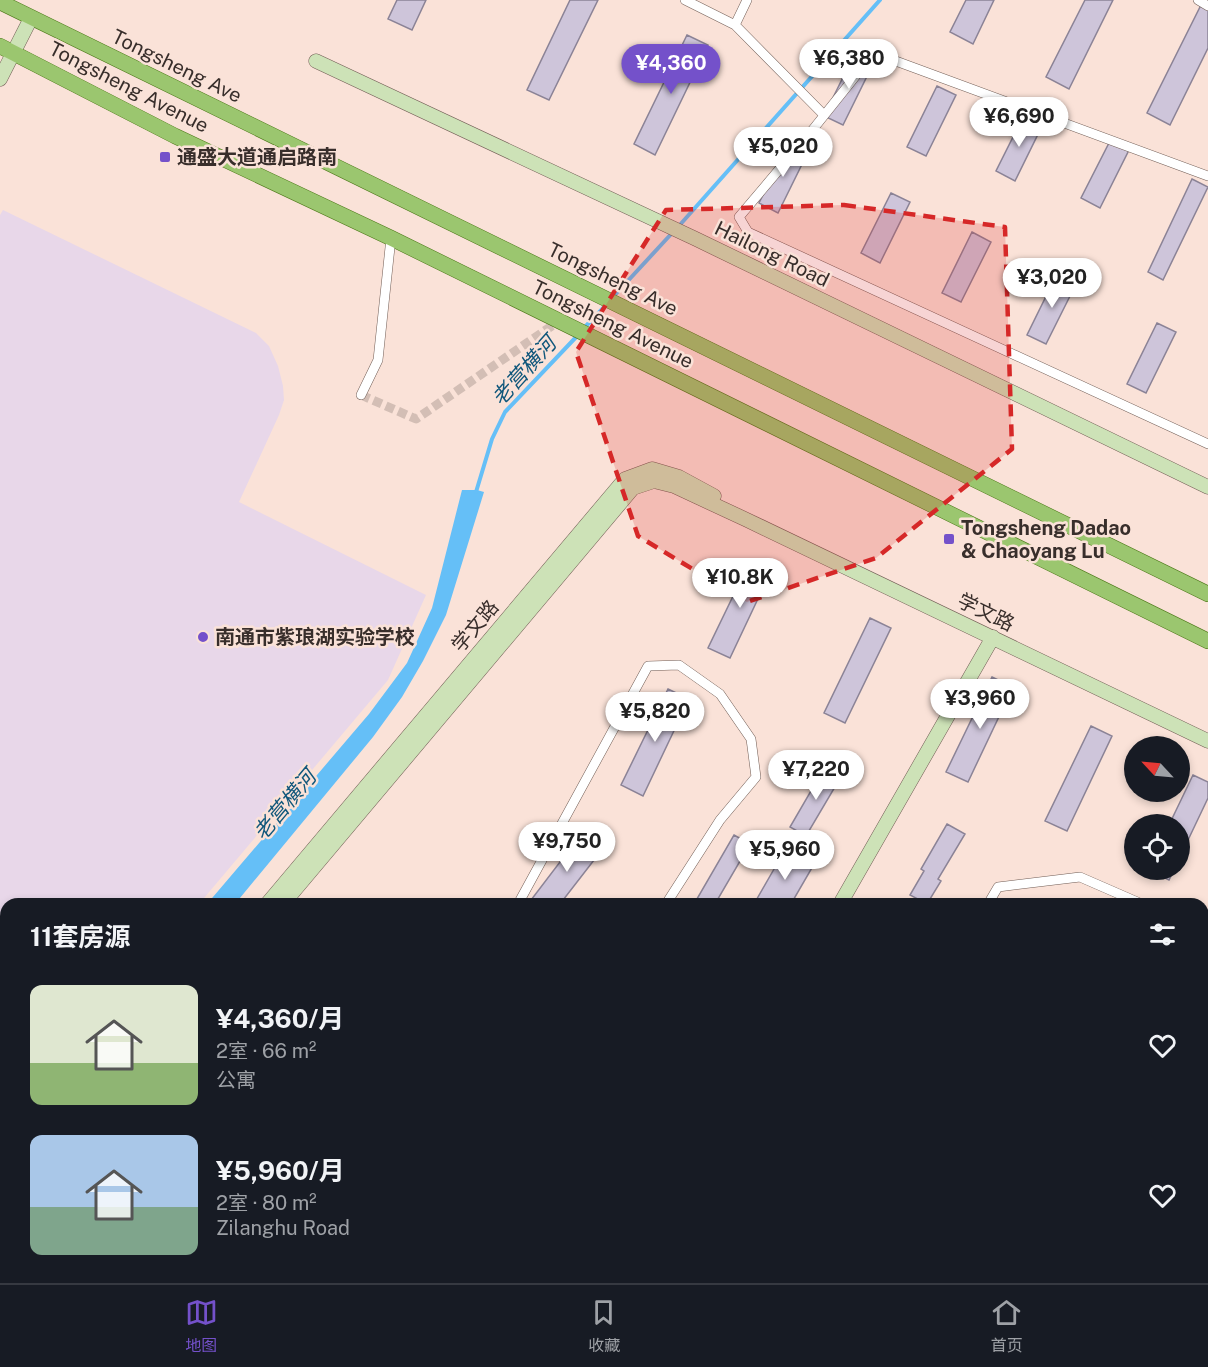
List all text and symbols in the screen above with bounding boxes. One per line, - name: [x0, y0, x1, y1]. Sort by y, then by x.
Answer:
- street label: Tongsheng Ave: [108, 24, 246, 108]
- street label: Tongsheng Avenue: [45, 36, 213, 138]
- pin: ¥6,380: [800, 39, 898, 90]
- pin: ¥4,360: [622, 44, 720, 95]
- text: ¥6,380: [813, 46, 885, 70]
- text: ¥4,360: [635, 51, 707, 75]
- pin: ¥6,690: [970, 97, 1068, 148]
- text: ¥6,690: [983, 104, 1055, 128]
- pin: ¥5,020: [734, 127, 832, 178]
- text: ¥5,020: [748, 134, 818, 158]
- place label: 通盛大道通启路南: [177, 145, 337, 169]
- marker: 通盛大道通启路南: [158, 150, 172, 164]
- street label: Hailong Road: [711, 216, 833, 292]
- street label: Tongsheng Ave: [544, 237, 682, 321]
- pin: ¥3,020: [1003, 258, 1101, 309]
- text: ¥3,020: [1017, 265, 1087, 289]
- street label: Tongsheng Avenue: [529, 275, 697, 373]
- water label: 老营横河: [486, 328, 564, 410]
- place label: Tongsheng Dadao & Chaoyang Lu: [961, 516, 1131, 563]
- marker: Tongsheng Dadao & Chaoyang Lu: [942, 532, 956, 546]
- pin: ¥10.8K: [691, 558, 789, 609]
- text: ¥10.8K: [706, 565, 774, 589]
- street label: 学文路: [954, 588, 1018, 636]
- street label: 学文路: [447, 595, 503, 657]
- place label: 南通市紫琅湖实验学校: [215, 625, 415, 649]
- marker: 南通市紫琅湖实验学校: [196, 630, 210, 644]
- pin: ¥3,960: [931, 679, 1029, 730]
- text: ¥3,960: [944, 686, 1016, 710]
- pin: ¥5,820: [606, 692, 704, 743]
- text: ¥5,820: [619, 699, 691, 723]
- north arrow: [1124, 736, 1190, 802]
- map controls: [1124, 736, 1190, 880]
- pin: ¥7,220: [767, 750, 865, 801]
- text: ¥7,220: [782, 757, 850, 781]
- water label: 老营横河: [248, 761, 324, 845]
- button: locate: [1124, 814, 1190, 880]
- pin: ¥9,750: [518, 822, 616, 873]
- text: ¥9,750: [532, 829, 602, 853]
- pin: ¥5,960: [736, 830, 834, 881]
- text: ¥5,960: [749, 837, 821, 861]
- icon: filters: [1146, 918, 1179, 951]
- text: 11套房源: [30, 921, 130, 952]
- text: ¥4,360/月: [216, 1003, 344, 1034]
- icon: home: [78, 1009, 150, 1081]
- icon: heart: [1146, 1029, 1179, 1062]
- text: 2室 · 66 m²: [216, 1039, 316, 1063]
- text: 公寓: [216, 1068, 256, 1092]
- text: ¥5,960/月: [216, 1155, 345, 1186]
- icon: home: [78, 1159, 150, 1231]
- icon: heart: [1146, 1179, 1179, 1212]
- text: 2室 · 80 m²: [216, 1191, 317, 1215]
- text: Zilanghu Road: [216, 1216, 350, 1240]
- tab: 地图: [185, 1296, 218, 1356]
- tab: 收藏: [587, 1296, 620, 1356]
- tab: 首页: [990, 1296, 1023, 1356]

